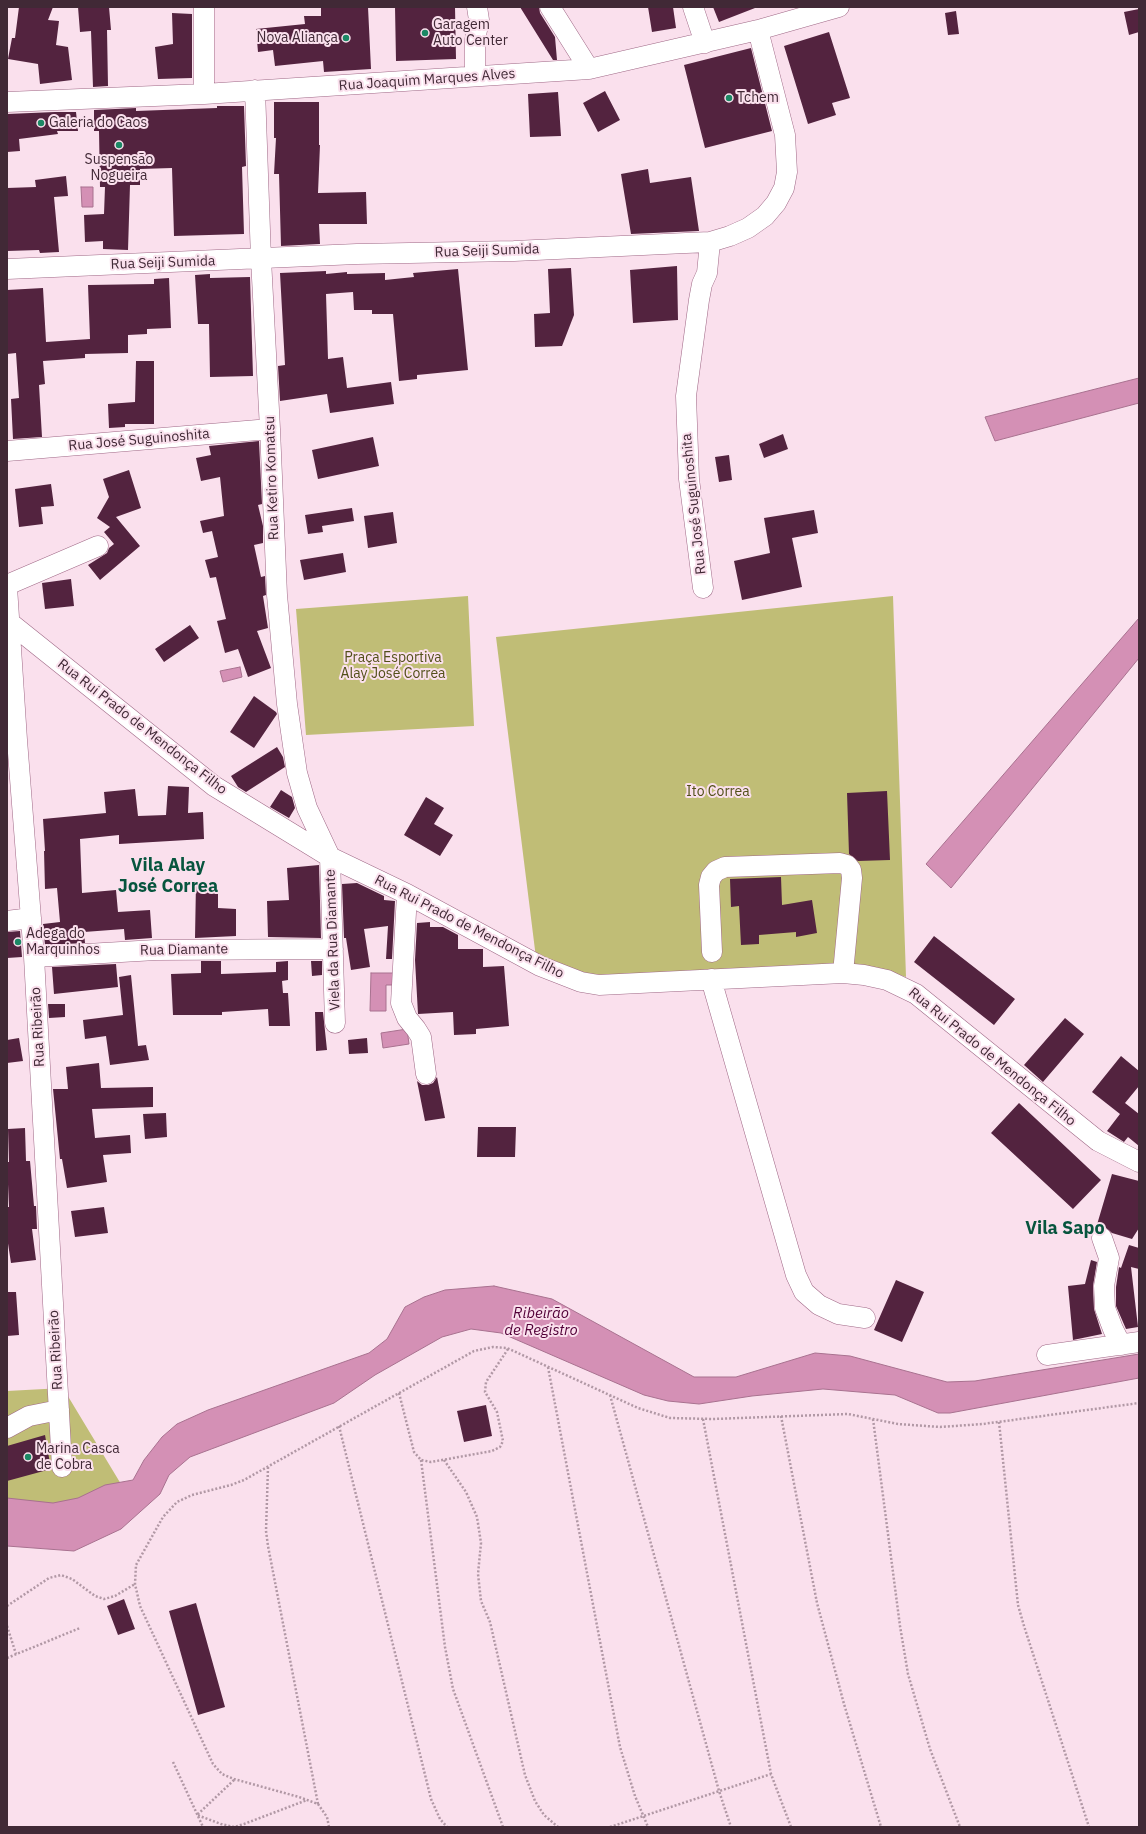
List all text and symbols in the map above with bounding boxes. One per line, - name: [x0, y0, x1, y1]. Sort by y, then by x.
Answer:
- place label: Garagem Auto Center: [433, 17, 508, 50]
- marker: Garagem Auto Center: [420, 28, 430, 38]
- place label: Nova Aliança: [257, 30, 338, 46]
- marker: Nova Aliança: [341, 33, 351, 43]
- street label: Rua Joaquim Marques Alves: [338, 65, 516, 95]
- place label: Tchem: [737, 90, 779, 106]
- marker: Tchem: [724, 93, 734, 103]
- place label: Galeria do Caos: [49, 115, 147, 131]
- marker: Galeria do Caos: [36, 118, 46, 128]
- marker: Suspensão Nogueira: [114, 140, 124, 150]
- place label: Suspensão Nogueira: [85, 152, 153, 184]
- street label: Rua Seiji Sumida: [434, 241, 540, 261]
- street label: Rua Seiji Sumida: [110, 253, 216, 273]
- street label: Rua Ketiro Komatsu: [261, 416, 283, 540]
- street label: Rua José Suguinoshita: [68, 425, 210, 455]
- street label: Rua José Suguinoshita: [678, 433, 710, 575]
- park label: Praça Esportiva Alay José Correa: [340, 650, 446, 682]
- street label: Rua Rui Prado de Mendonça Filho: [54, 656, 230, 798]
- park label: Ito Correa: [686, 784, 750, 800]
- district label: Vila Alay José Correa: [118, 855, 218, 898]
- street label: Viela da Rua Diamante: [322, 869, 344, 1011]
- street label: Rua Rui Prado de Mendonça Filho: [371, 872, 567, 982]
- place label: Adega do Marquinhos: [26, 926, 100, 958]
- marker: Adega do Marquinhos: [13, 937, 23, 947]
- street label: Rua Diamante: [140, 941, 228, 959]
- street label: Rua Rui Prado de Mendonça Filho: [905, 984, 1079, 1130]
- street label: Rua Ribeirão: [28, 987, 48, 1067]
- district label: Vila Sapo: [1025, 1218, 1105, 1240]
- water label: Ribeirão de Registro: [504, 1305, 578, 1340]
- street label: Rua Ribeirão: [46, 1310, 66, 1390]
- place label: Marina Casca de Cobra: [36, 1441, 120, 1474]
- marker: Marina Casca de Cobra: [23, 1452, 33, 1462]

